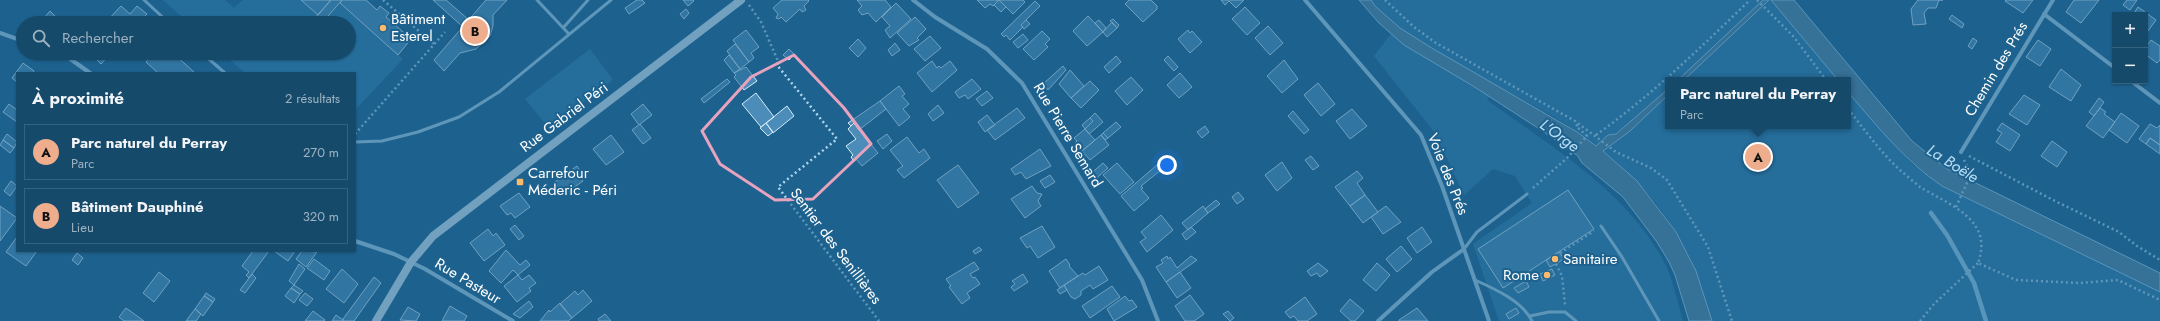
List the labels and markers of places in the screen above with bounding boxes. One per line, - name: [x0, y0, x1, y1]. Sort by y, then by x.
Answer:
- place label: Bâtiment Esterel: [391, 8, 445, 47]
- pin: B: [462, 16, 488, 46]
- marker: Bâtiment Esterel: [378, 23, 388, 33]
- pin: A: [1745, 142, 1771, 172]
- place label: Carrefour Méderic - Péri: [528, 162, 617, 201]
- marker: Carrefour Méderic - Péri: [515, 177, 525, 187]
- place label: Sanitaire: [1563, 248, 1618, 270]
- marker: Sanitaire: [1550, 254, 1560, 264]
- place label: Rome: [1503, 264, 1539, 286]
- marker: Rome: [1542, 270, 1552, 280]

